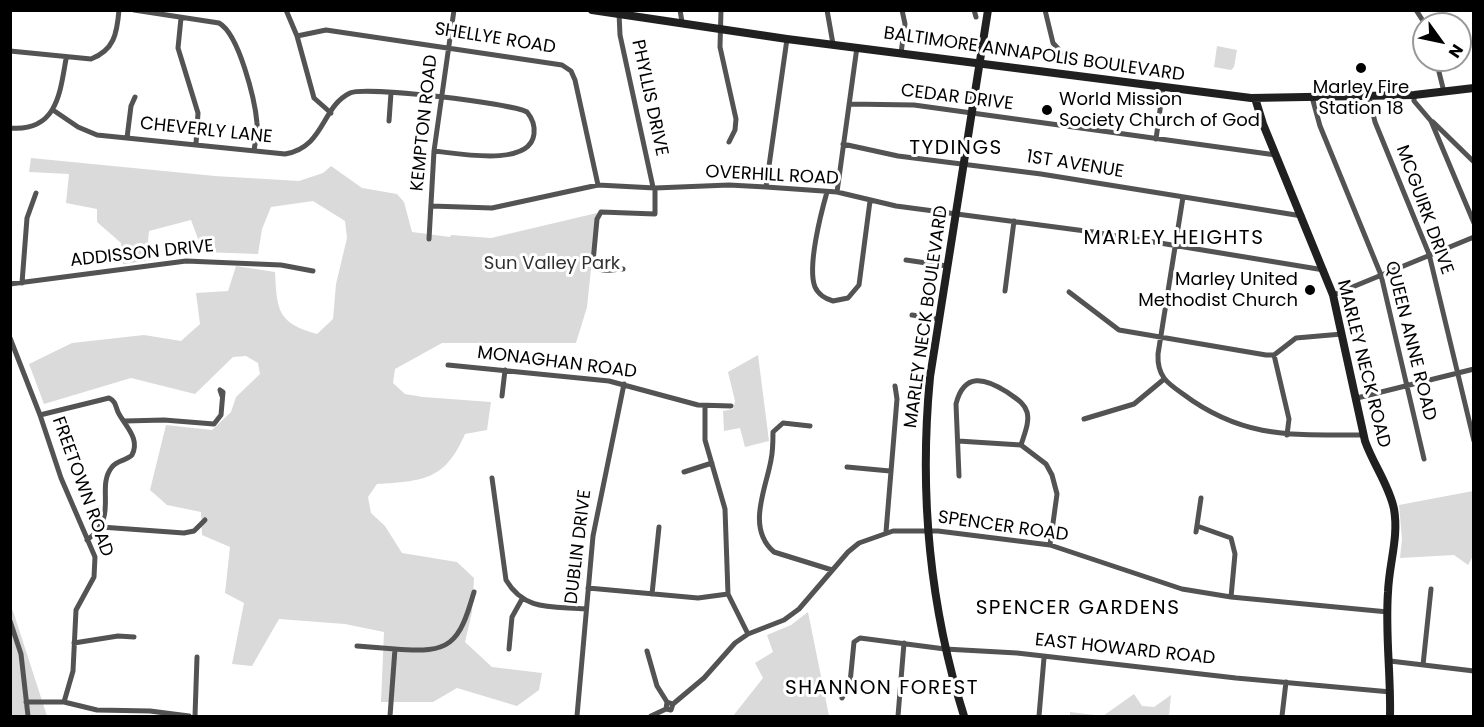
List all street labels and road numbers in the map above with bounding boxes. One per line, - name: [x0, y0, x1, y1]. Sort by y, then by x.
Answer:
- street label: SHELLYE ROAD: [433, 19, 557, 59]
- street label: BALTIMORE ANNAPOLIS BOULEVARD: [882, 23, 1186, 87]
- street label: PHYLLIS DRIVE: [626, 38, 672, 158]
- street label: KEMPTON ROAD: [407, 54, 443, 192]
- street label: CEDAR DRIVE: [899, 80, 1015, 116]
- street label: CHEVERLY LANE: [139, 113, 273, 149]
- street label: MCGUIRK DRIVE: [1391, 142, 1457, 278]
- street label: 1ST AVENUE: [1025, 147, 1125, 183]
- street label: OVERHILL ROAD: [705, 162, 839, 190]
- street label: MARLEY NECK BOULEVARD: [901, 204, 953, 430]
- street label: ADDISSON DRIVE: [69, 236, 215, 272]
- street label: QUEEN ANNE ROAD: [1380, 259, 1440, 423]
- street label: MARLEY NECK ROAD: [1332, 278, 1394, 450]
- street label: MONAGHAN ROAD: [476, 343, 638, 383]
- street label: FREETOWN ROAD: [47, 414, 117, 560]
- street label: DUBLIN DRIVE: [561, 489, 597, 605]
- street label: SPENCER ROAD: [936, 507, 1070, 547]
- street label: EAST HOWARD ROAD: [1034, 630, 1216, 670]

